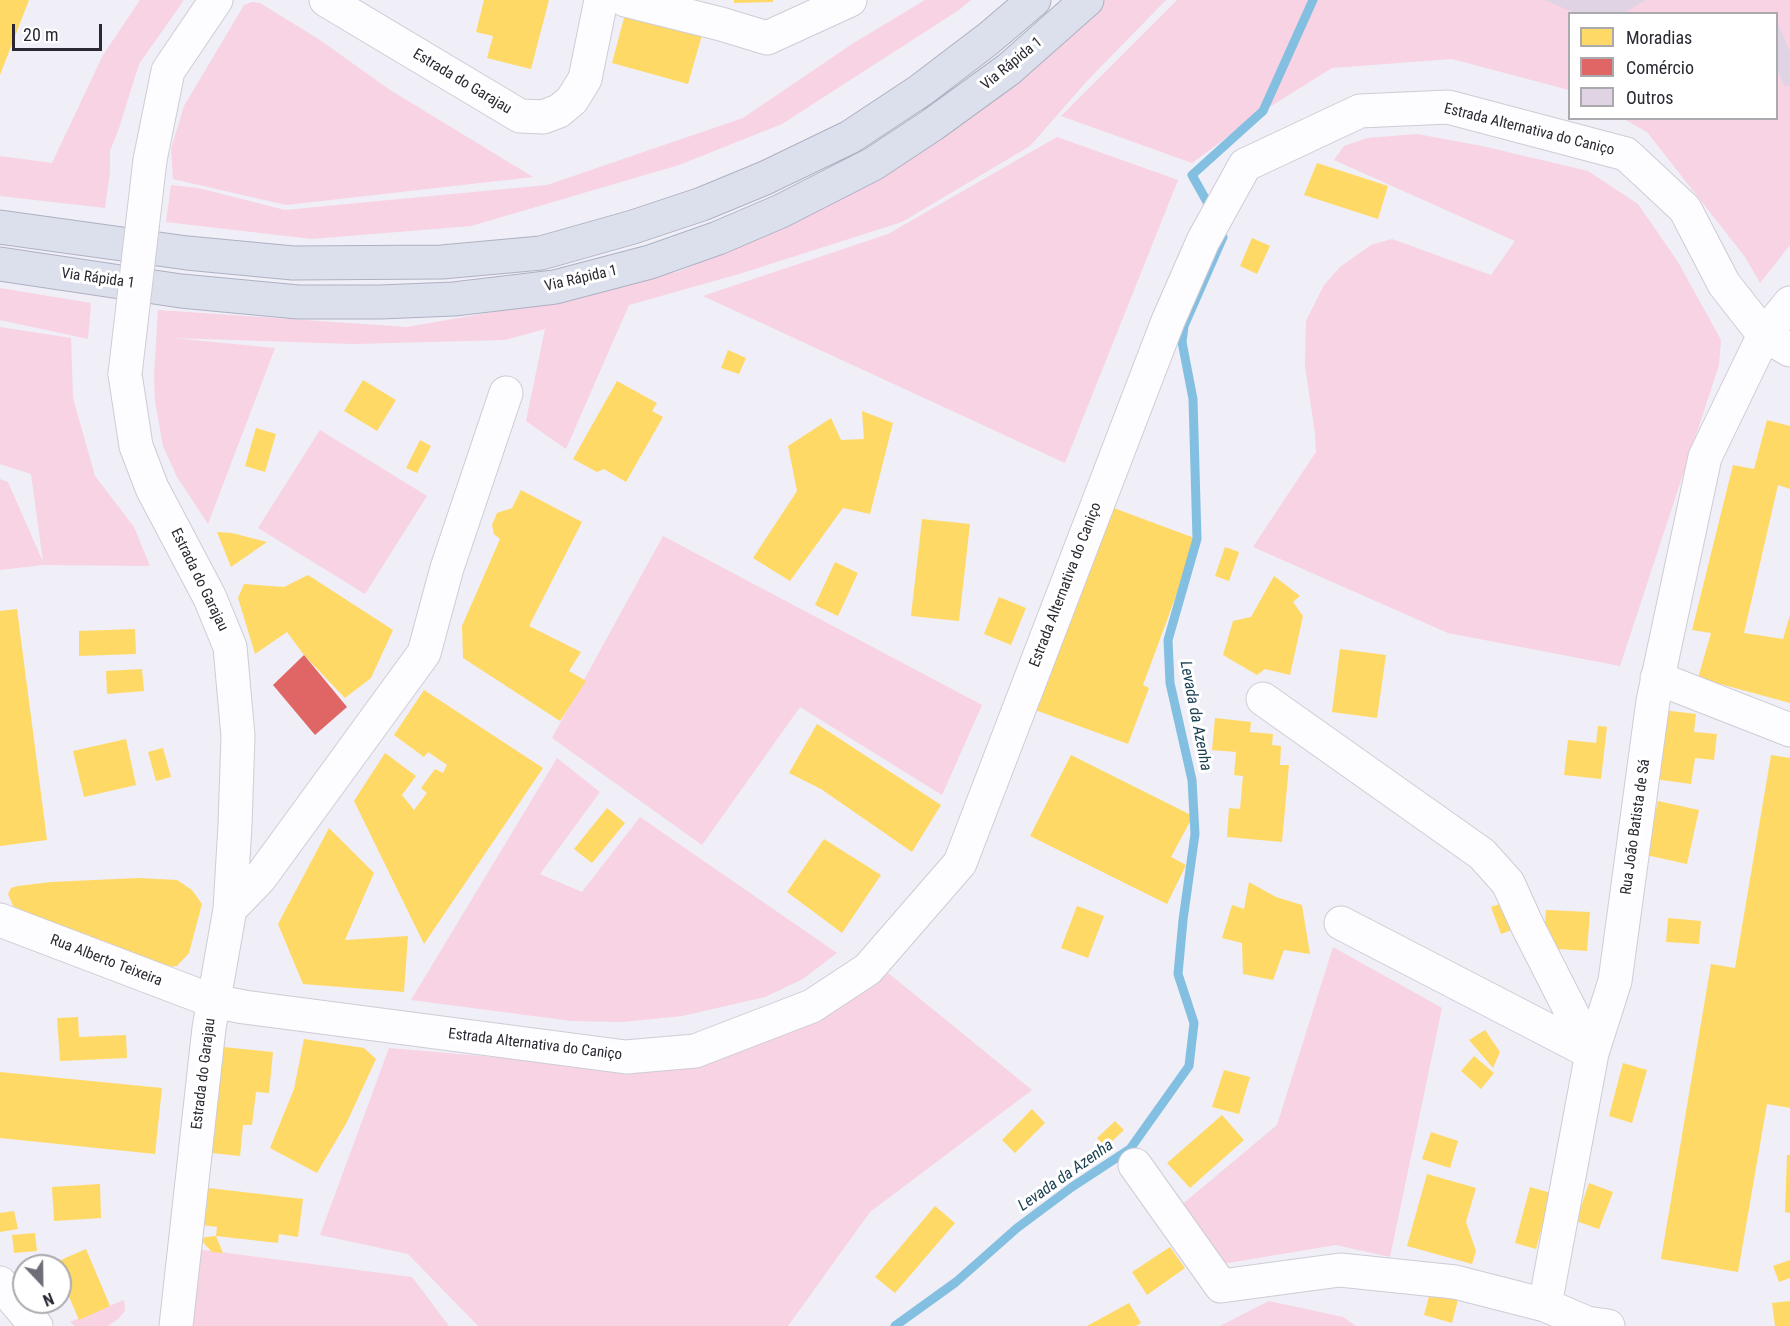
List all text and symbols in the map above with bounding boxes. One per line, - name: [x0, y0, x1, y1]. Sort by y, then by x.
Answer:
- scale bar: [15, 12, 105, 50]
- legend: [1568, 12, 1778, 120]
- text: 20 m: [23, 24, 58, 45]
- text: Moradias: [1626, 27, 1692, 48]
- street label: Via Rápida 1: [978, 34, 1046, 94]
- street label: Estrada do Garajau: [409, 45, 515, 119]
- text: Comércio: [1626, 57, 1694, 78]
- text: Outros: [1626, 87, 1673, 108]
- street label: Estrada Alternativa do Caniço: [1442, 100, 1616, 160]
- street label: Via Rápida 1: [543, 262, 619, 296]
- street label: Via Rápida 1: [60, 265, 136, 293]
- street label: Estrada Alternativa do Caniço: [1026, 500, 1106, 670]
- street label: Estrada do Garajau: [166, 526, 232, 634]
- water label: Levada da Azenha: [1175, 659, 1215, 773]
- street label: Rua João Batista de Sá: [1618, 758, 1654, 896]
- street label: Rua Alberto Teixeira: [47, 931, 165, 991]
- street label: Estrada do Garajau: [188, 1017, 220, 1131]
- street label: Estrada Alternativa do Caniço: [447, 1025, 623, 1065]
- water label: Levada da Azenha: [1015, 1136, 1117, 1216]
- north arrow: [12, 1254, 72, 1314]
- text: N: [40, 1289, 56, 1310]

